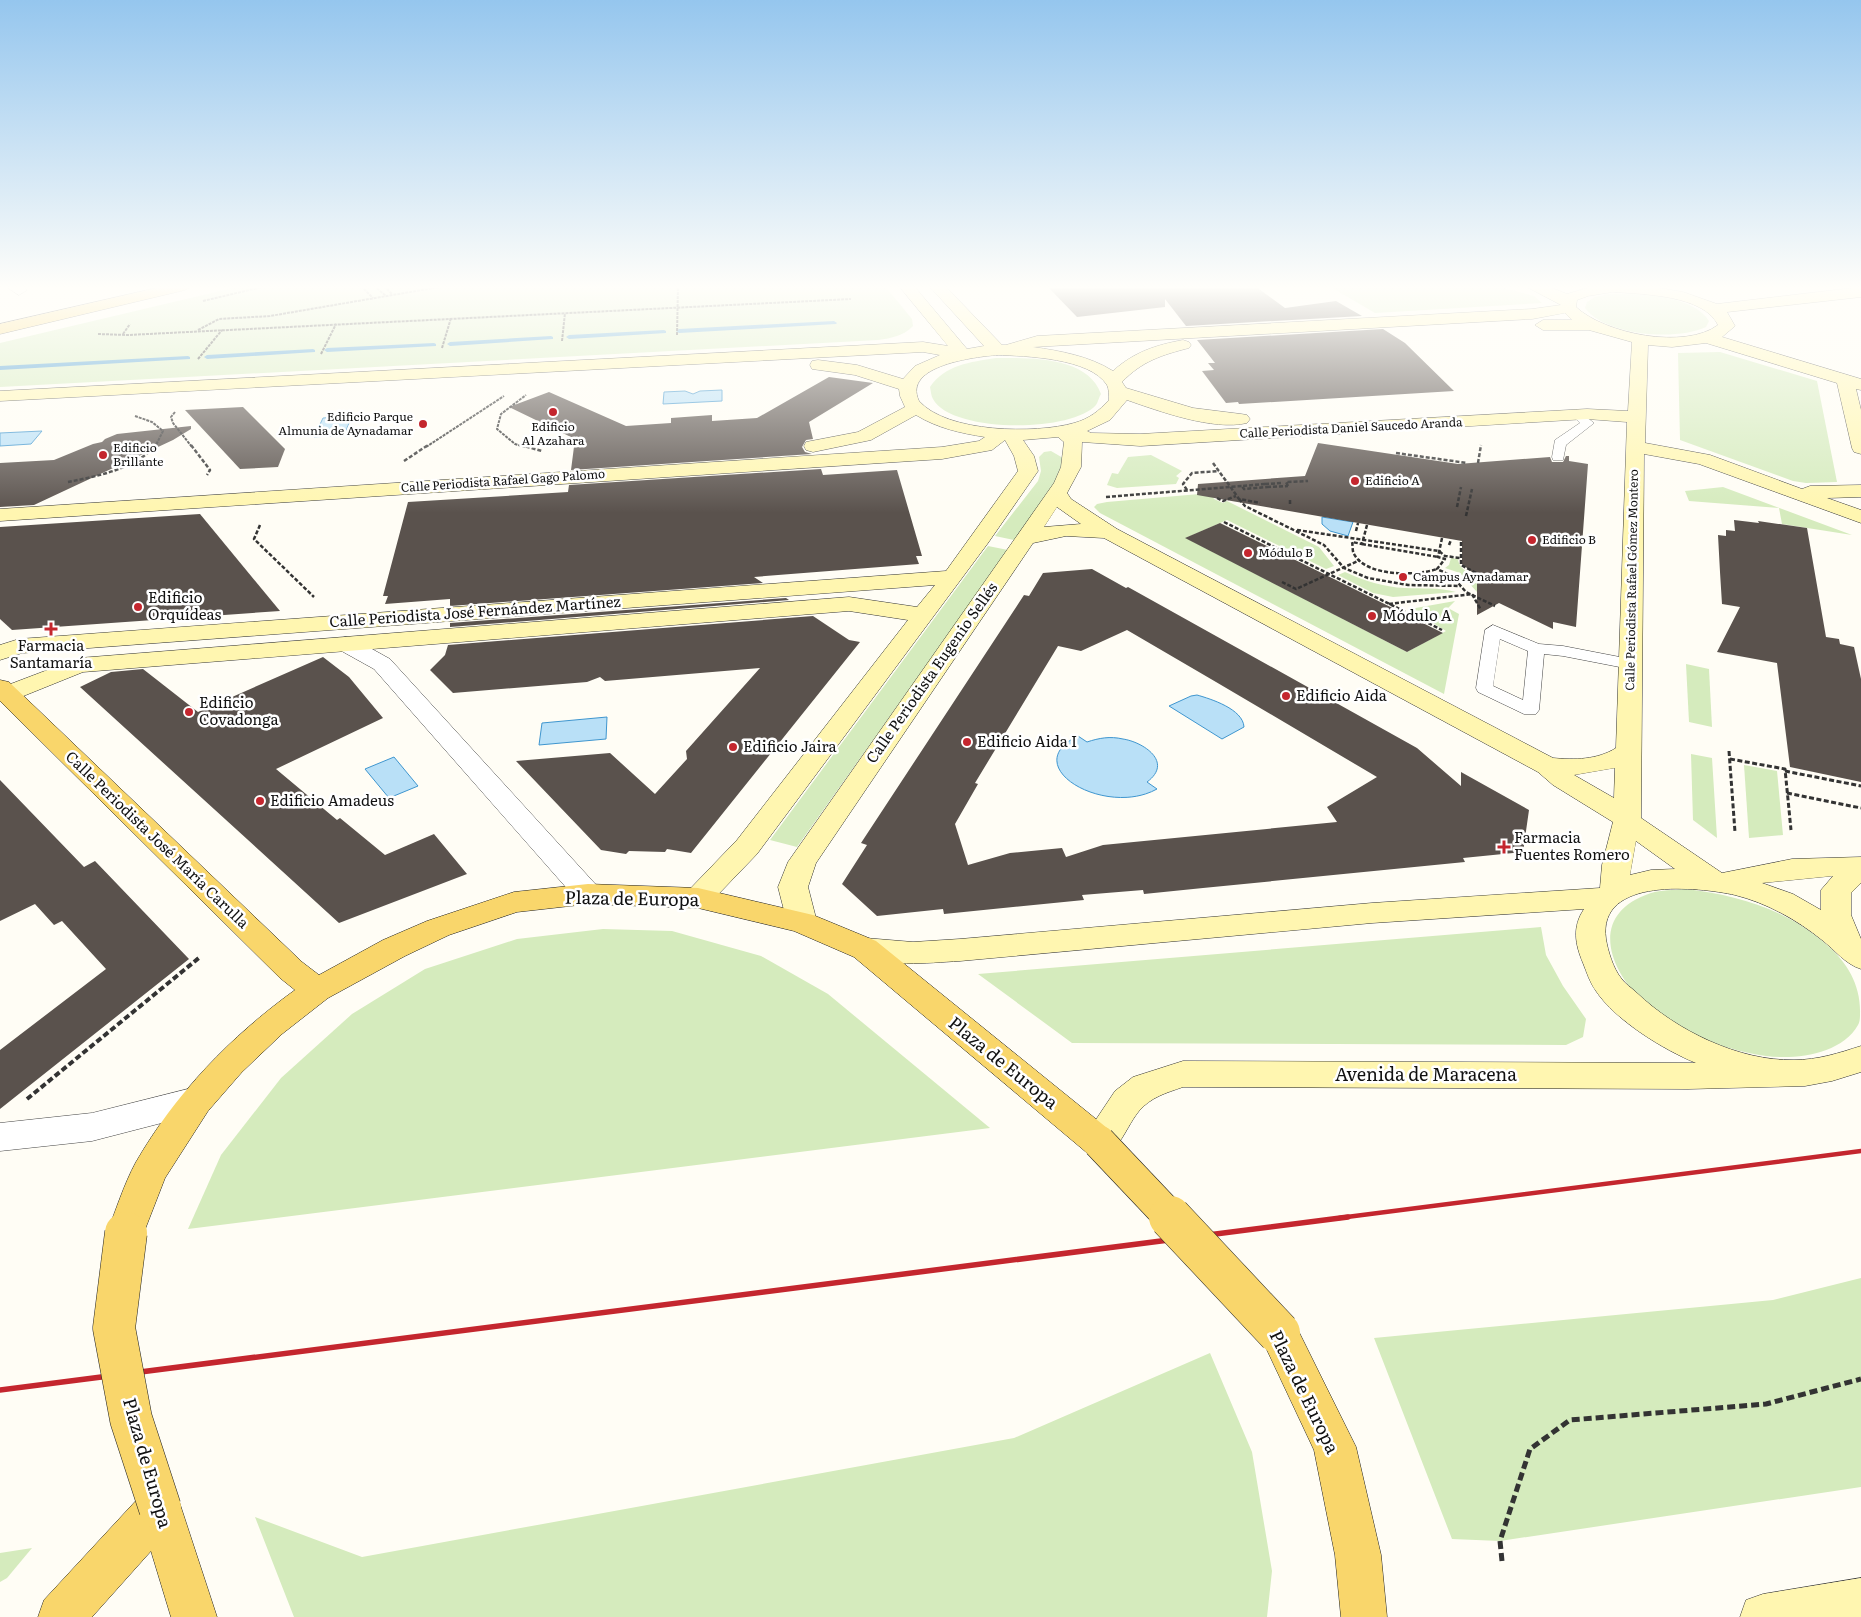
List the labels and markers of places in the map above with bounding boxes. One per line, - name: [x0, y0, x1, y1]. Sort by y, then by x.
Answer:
- marker: Edificio Al Azahara: [547, 406, 559, 418]
- place label: Edificio Parque Almunia de Aynadamar: [278, 407, 413, 439]
- place label: Edificio Al Azahara: [522, 417, 585, 449]
- marker: Edificio Parque Almunia de Aynadamar: [417, 418, 429, 430]
- place label: Edificio Brillante: [113, 438, 164, 470]
- marker: Edificio Brillante: [97, 449, 109, 461]
- place label: Edificio A: [1365, 471, 1420, 489]
- marker: Edificio A: [1349, 475, 1361, 487]
- place label: Edificio B: [1542, 530, 1596, 548]
- marker: Edificio B: [1526, 534, 1538, 546]
- place label: Módulo B: [1258, 543, 1313, 561]
- marker: Módulo B: [1242, 547, 1254, 559]
- place label: Campus Aynadamar: [1413, 567, 1529, 585]
- marker: Campus Aynadamar: [1397, 571, 1409, 583]
- place label: Edificio Orquídeas: [148, 585, 221, 625]
- marker: Edificio Orquídeas: [132, 601, 144, 613]
- place label: Módulo A: [1382, 603, 1452, 626]
- marker: Módulo A: [1366, 610, 1378, 622]
- marker: Farmacia Santamaría: [45, 623, 57, 635]
- place label: Farmacia Santamaría: [10, 633, 93, 673]
- place label: Edificio Aida: [1296, 683, 1388, 706]
- place label: Edificio Covadonga: [199, 690, 280, 730]
- marker: Edificio Aida: [1280, 690, 1292, 702]
- marker: Edificio Covadonga: [183, 706, 195, 718]
- place label: Edificio Aida I: [977, 729, 1077, 752]
- place label: Edificio Jaira: [743, 734, 838, 757]
- marker: Edificio Aida I: [961, 736, 973, 748]
- marker: Edificio Jaira: [727, 741, 739, 753]
- place label: Edificio Amadeus: [270, 788, 394, 811]
- marker: Edificio Amadeus: [254, 795, 266, 807]
- place label: Farmacia Fuentes Romero: [1514, 825, 1630, 865]
- marker: Farmacia Fuentes Romero: [1498, 841, 1510, 853]

